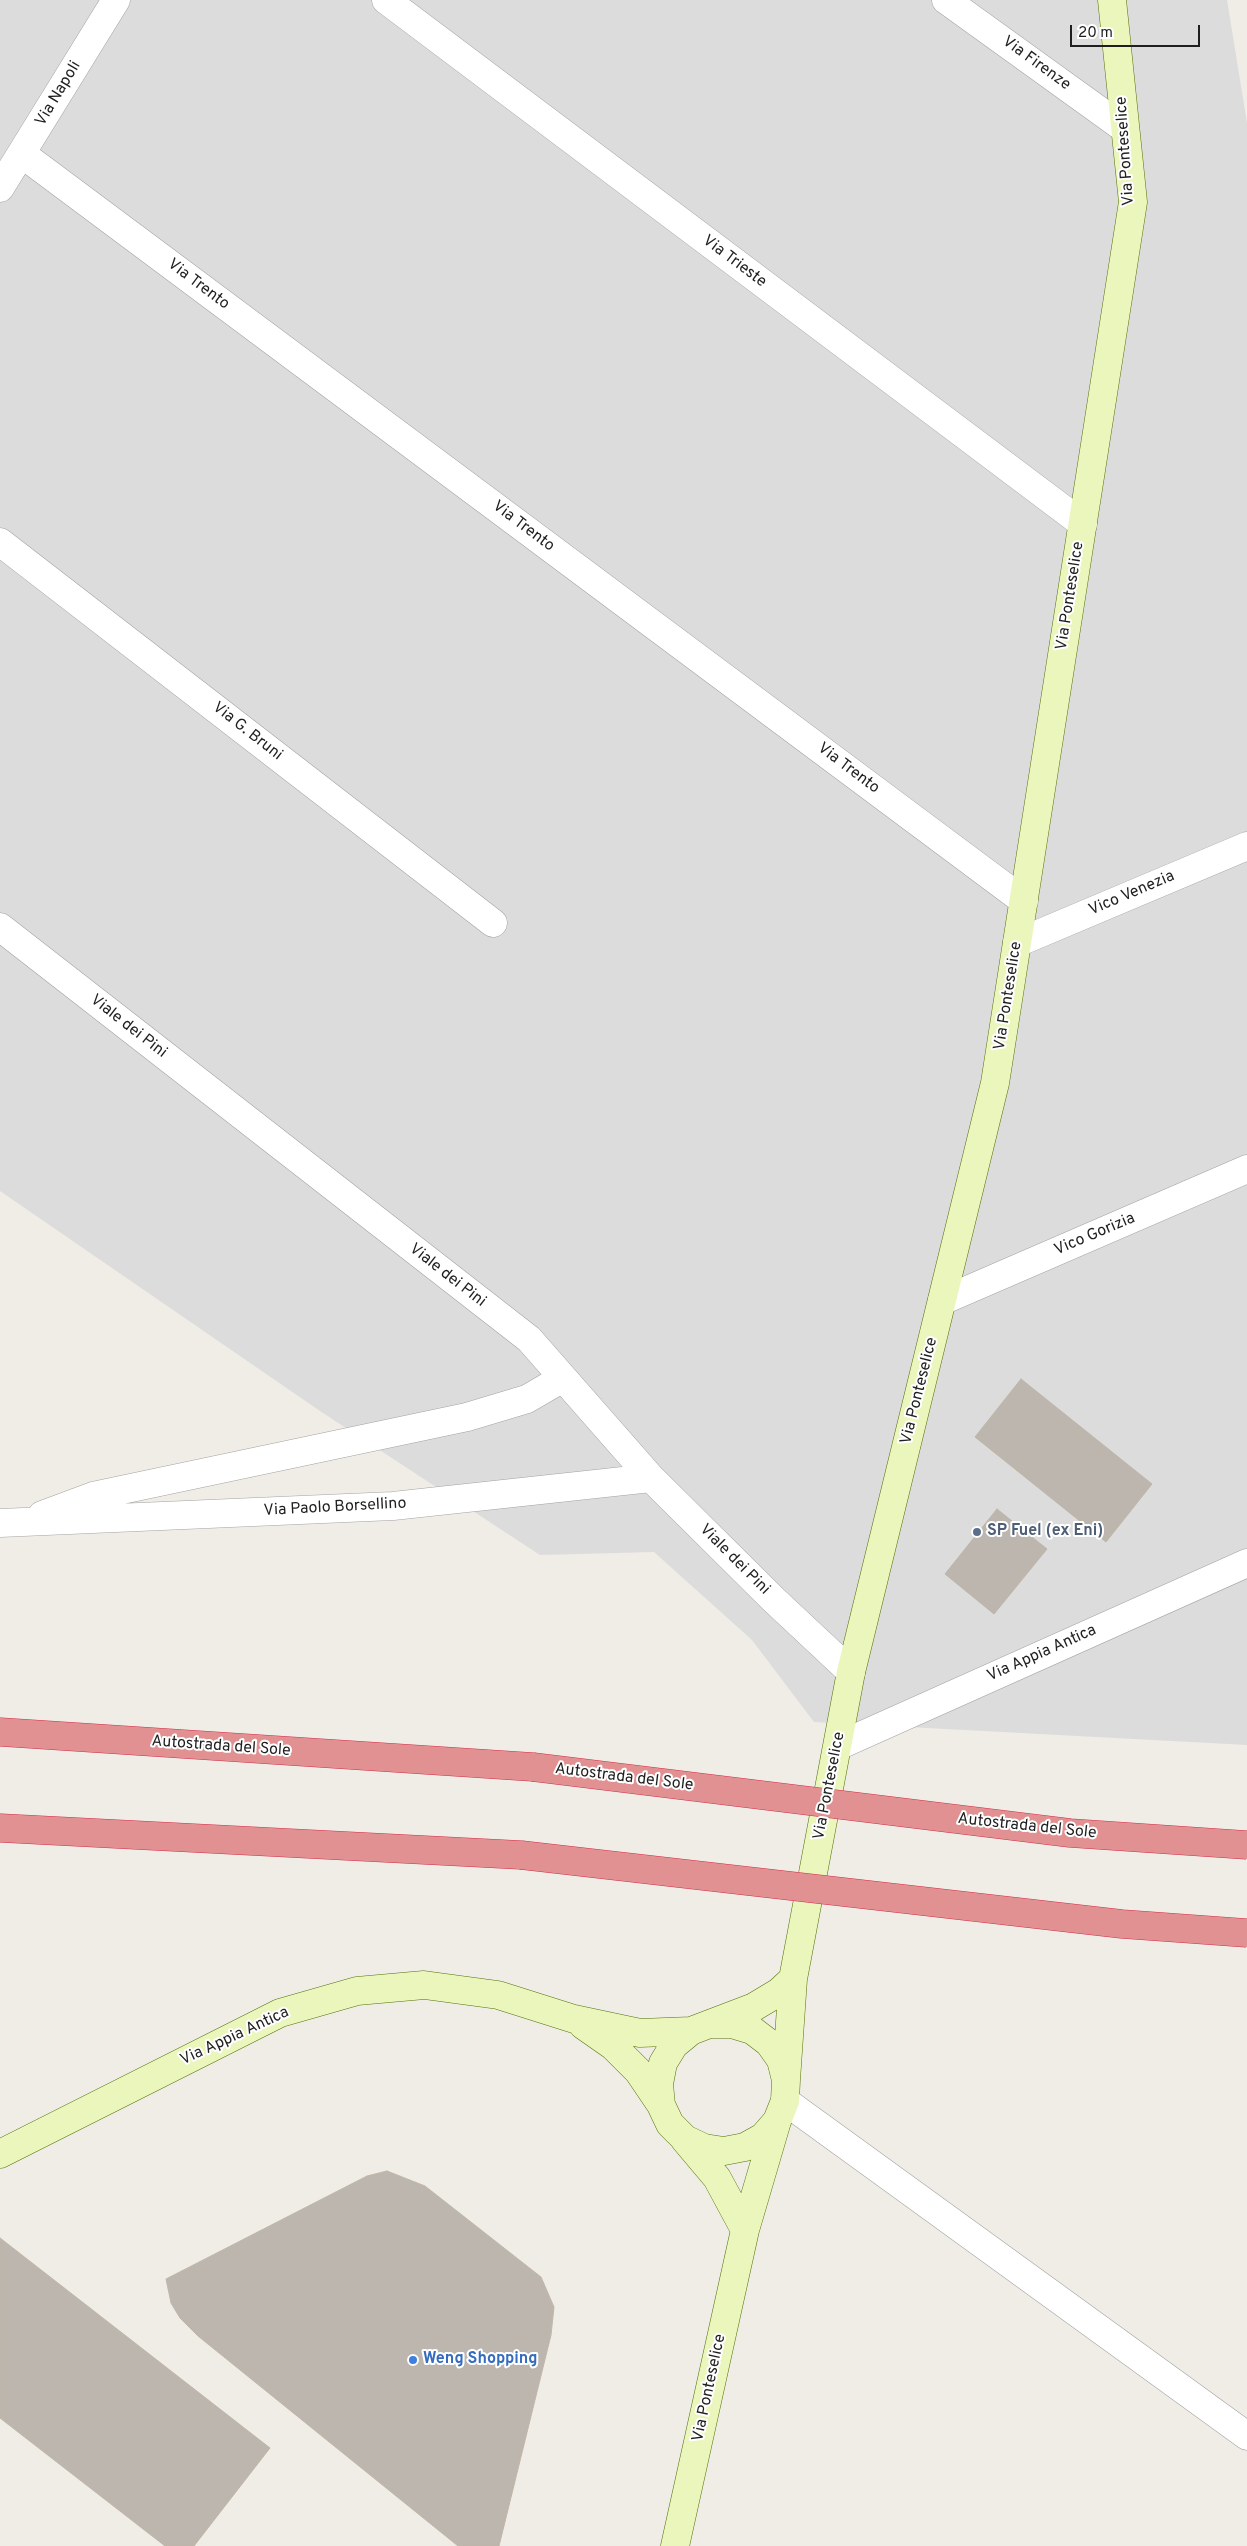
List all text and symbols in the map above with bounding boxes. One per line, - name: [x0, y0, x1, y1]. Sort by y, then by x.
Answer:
- scale bar: [1072, 15, 1202, 47]
- text: 20 m: [1078, 24, 1113, 43]
- street label: Via Firenze: [998, 33, 1074, 95]
- street label: Via Napoli: [32, 58, 86, 130]
- street label: Via Ponteselice: [1113, 96, 1139, 206]
- street label: Via Trieste: [698, 232, 770, 292]
- street label: Via Trento: [163, 255, 233, 315]
- street label: Via Trento: [488, 497, 558, 557]
- street label: Via Ponteselice: [1053, 540, 1089, 652]
- street label: Via G. Bruni: [208, 699, 286, 765]
- street label: Via Trento: [813, 739, 883, 799]
- street label: Vico Venezia: [1086, 867, 1178, 921]
- street label: Via Ponteselice: [991, 940, 1027, 1052]
- street label: Viale dei Pini: [86, 991, 170, 1063]
- street label: Vico Gorizia: [1052, 1209, 1138, 1261]
- street label: Viale dei Pini: [405, 1240, 489, 1312]
- street label: Via Ponteselice: [897, 1335, 943, 1447]
- street label: Via Paolo Borsellino: [263, 1495, 407, 1521]
- street label: Viale dei Pini: [695, 1521, 773, 1599]
- place label: SP Fuel (ex Eni): [987, 1522, 1103, 1542]
- marker: SP Fuel (ex Eni): [971, 1526, 983, 1538]
- street label: Via Appia Antica: [984, 1621, 1100, 1687]
- street label: Via Ponteselice: [810, 1730, 850, 1842]
- street label: Autostrada del Sole: [151, 1733, 291, 1761]
- street label: Autostrada del Sole: [554, 1760, 694, 1796]
- street label: Autostrada del Sole: [957, 1810, 1097, 1844]
- street label: Via Appia Antica: [178, 2003, 292, 2071]
- street label: Via Ponteselice: [689, 2332, 731, 2444]
- place label: Weng Shopping: [423, 2350, 538, 2370]
- marker: Weng Shopping: [407, 2354, 419, 2366]

